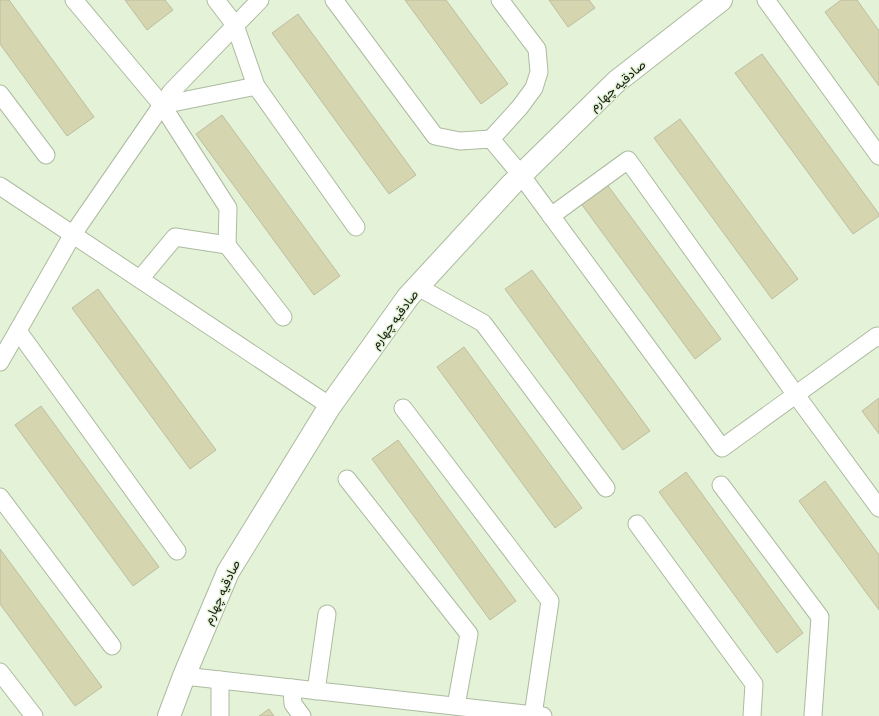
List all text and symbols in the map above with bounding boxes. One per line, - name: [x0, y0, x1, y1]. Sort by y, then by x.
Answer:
- street label: صادقیه چهارم: [586, 57, 650, 115]
- street label: صادقیه چهارم: [367, 287, 423, 353]
- street label: صادقیه چهارم: [200, 557, 245, 628]

